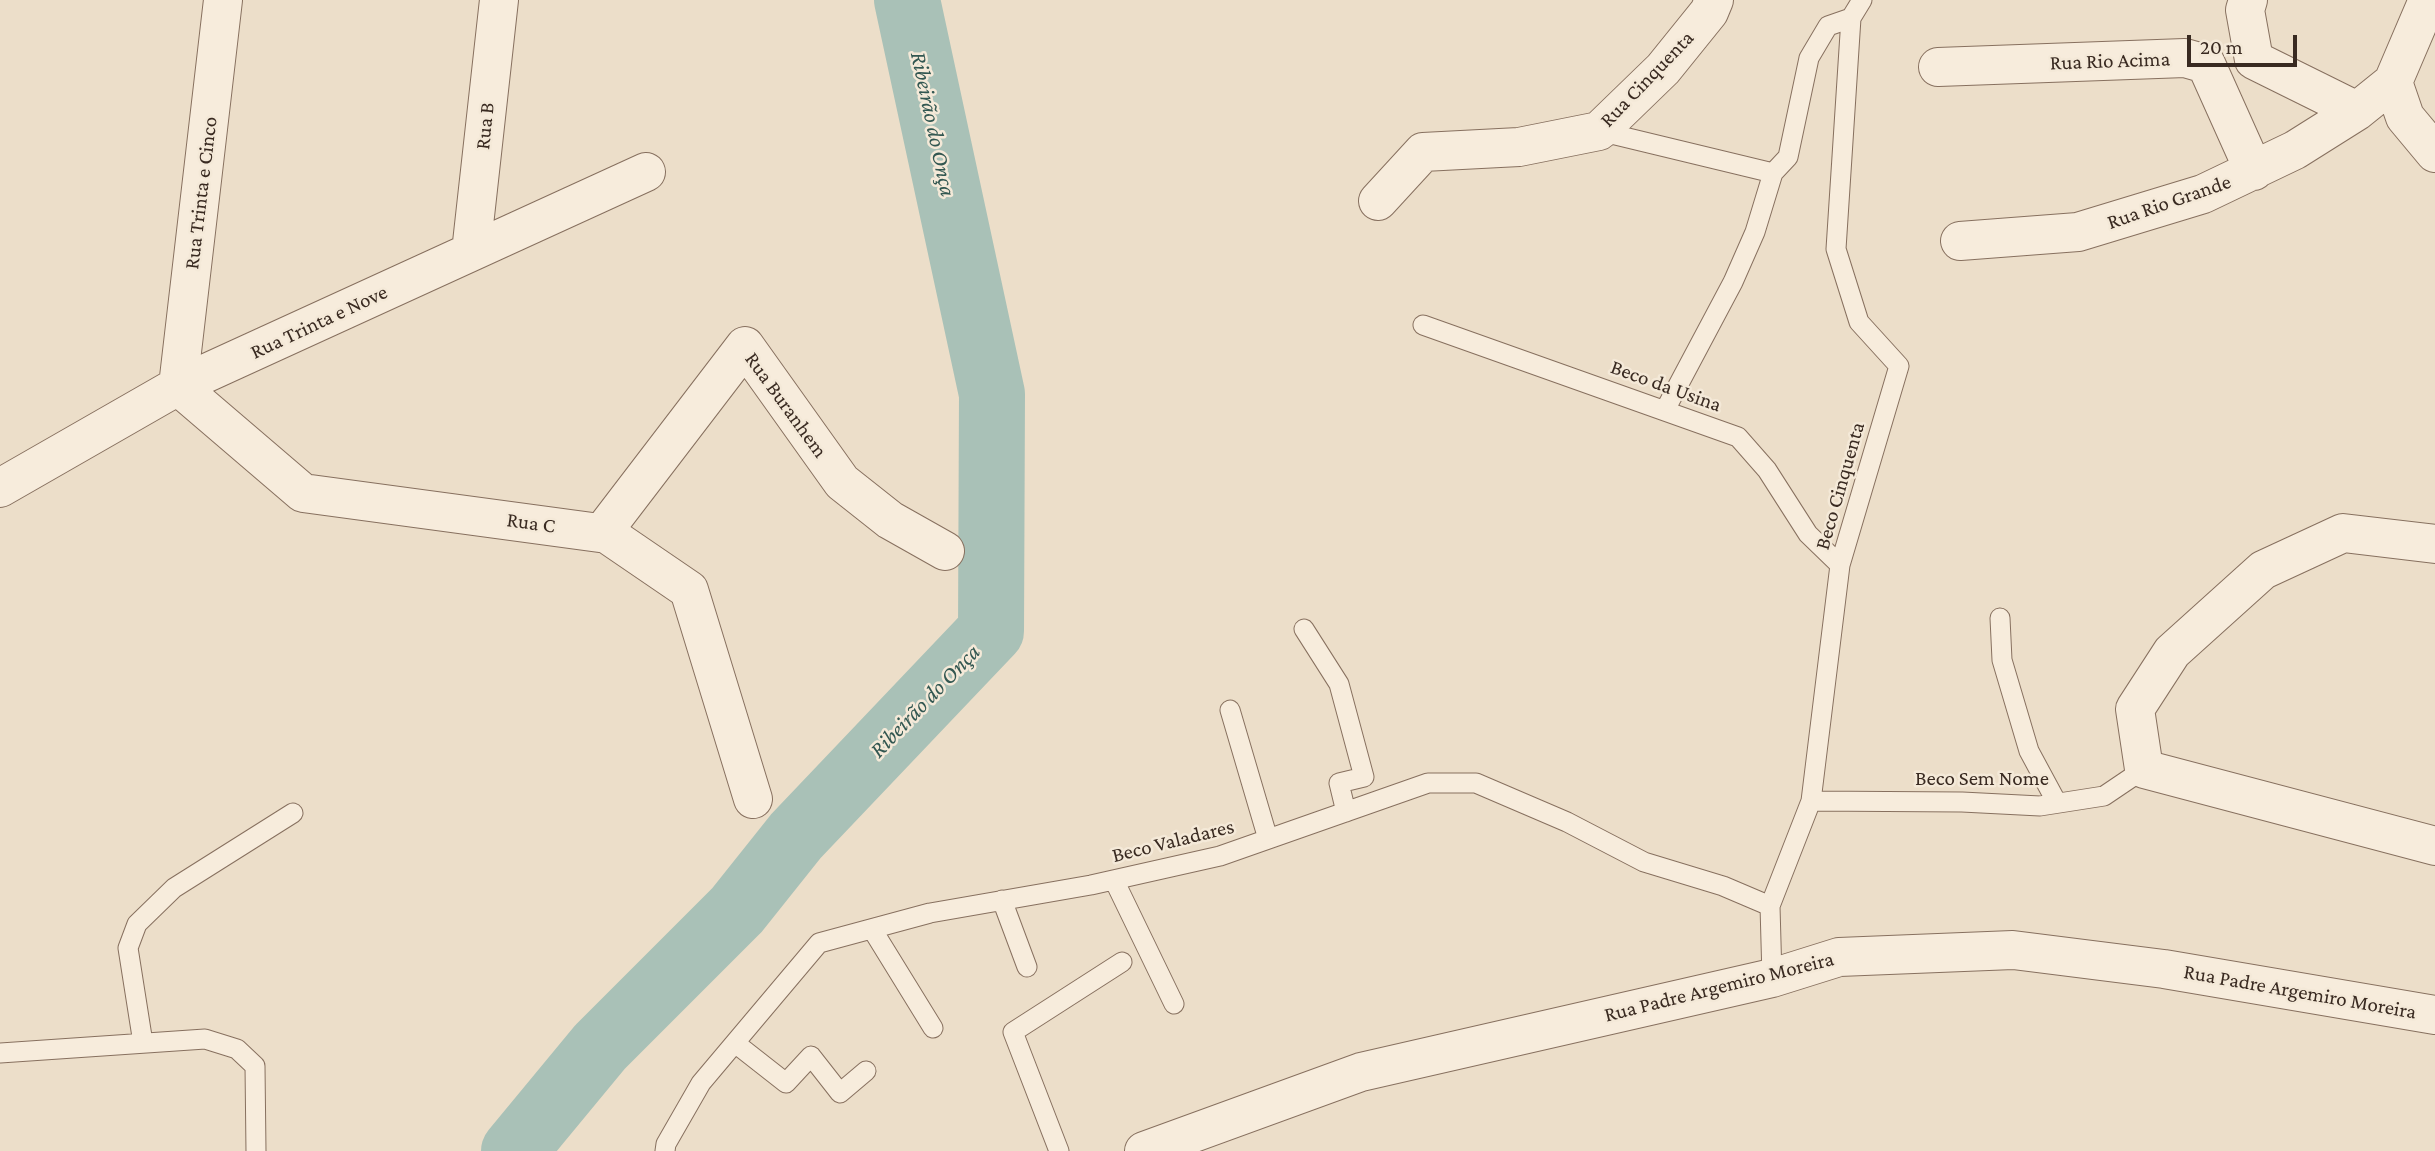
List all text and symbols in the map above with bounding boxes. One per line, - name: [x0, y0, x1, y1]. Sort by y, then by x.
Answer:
- scale bar: [2190, 21, 2300, 65]
- street label: Rua Cinquenta: [1595, 26, 1699, 132]
- text: 20 m: [2200, 35, 2243, 59]
- street label: Rua Rio Acima: [2049, 46, 2171, 76]
- water label: Ribeirão do Onça: [904, 49, 962, 199]
- street label: Rua B: [470, 101, 500, 151]
- street label: Rua Trinta e Cinco: [179, 115, 223, 271]
- street label: Rua Rio Grande: [2104, 169, 2234, 235]
- street label: Rua Trinta e Nove: [246, 279, 392, 365]
- street label: Rua Buranhem: [739, 347, 833, 463]
- street label: Beco da Usina: [1607, 354, 1725, 418]
- street label: Beco Cinquenta: [1810, 419, 1870, 553]
- street label: Rua C: [505, 507, 557, 539]
- water label: Ribeirão do Onça: [864, 638, 986, 764]
- street label: Beco Sem Nome: [1915, 766, 2049, 792]
- street label: Beco Valadares: [1109, 814, 1237, 868]
- street label: Rua Padre Argemiro Moreira: [1602, 946, 1836, 1028]
- street label: Rua Padre Argemiro Moreira: [2182, 959, 2418, 1025]

